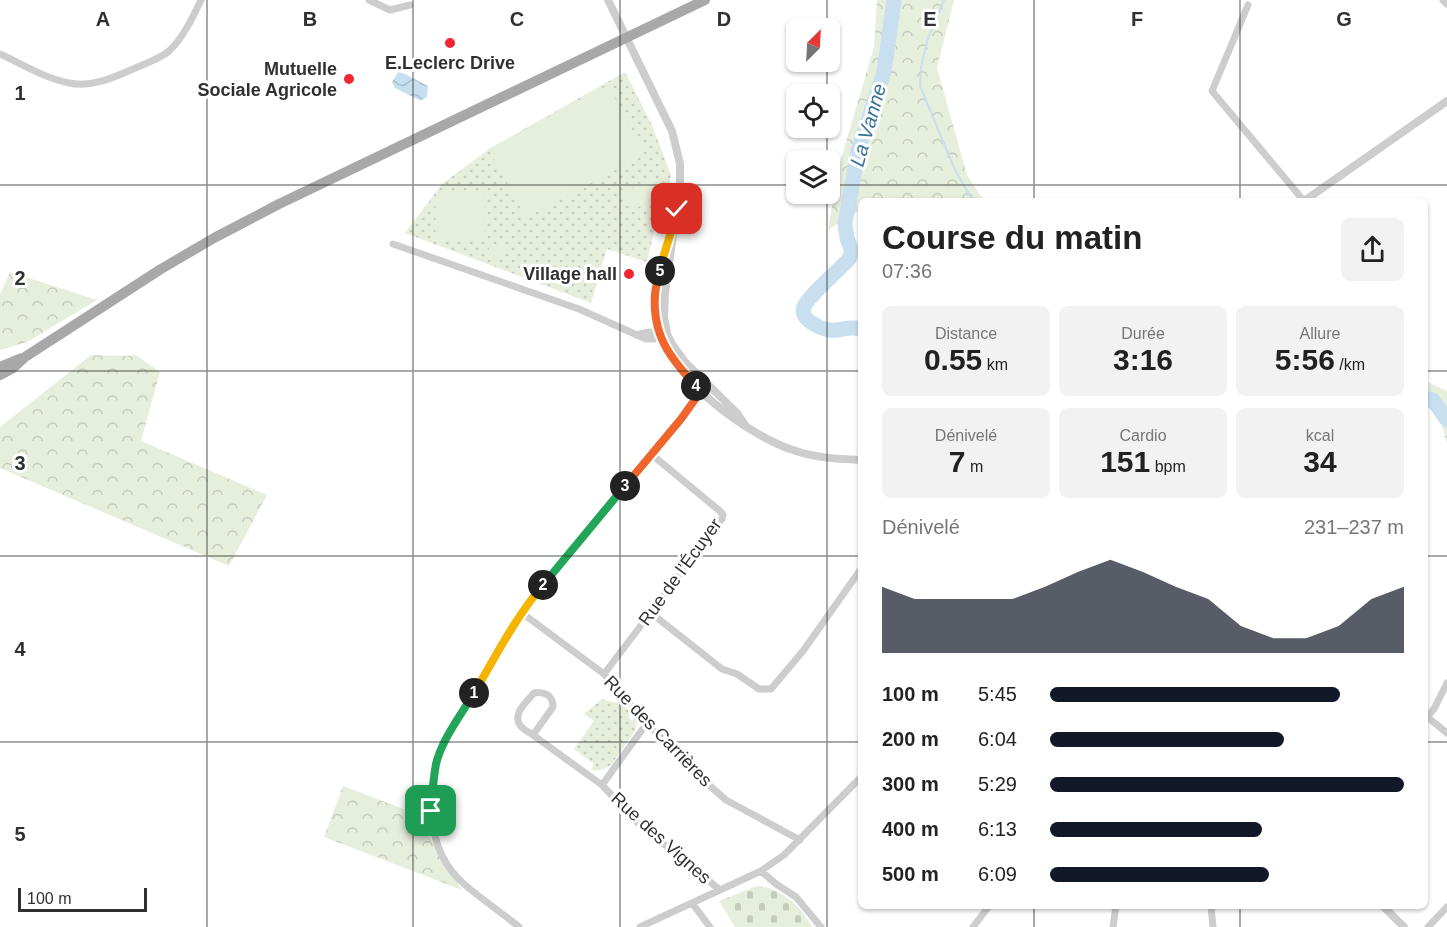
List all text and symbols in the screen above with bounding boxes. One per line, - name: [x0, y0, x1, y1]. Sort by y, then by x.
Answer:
- text: A: [96, 8, 110, 30]
- text: B: [303, 8, 317, 30]
- text: C: [510, 8, 524, 30]
- text: D: [717, 8, 731, 30]
- text: E: [923, 8, 937, 30]
- text: F: [1131, 8, 1143, 30]
- text: G: [1336, 8, 1352, 30]
- north arrow: [786, 18, 840, 72]
- map controls: [786, 18, 840, 204]
- marker: E.Leclerc Drive: [443, 36, 457, 50]
- place label: E.Leclerc Drive: [385, 53, 515, 73]
- place label: Mutuelle Sociale Agricole: [198, 59, 337, 100]
- marker: Mutuelle Sociale Agricole: [342, 72, 356, 86]
- water label: La Vanne: [846, 81, 890, 169]
- text: 1: [14, 82, 26, 104]
- button: locate: [786, 84, 840, 138]
- button: layers: [786, 150, 840, 204]
- pin: [651, 183, 702, 234]
- icon: check: [660, 192, 693, 225]
- button: share: [1341, 218, 1404, 281]
- text: Course du matin: [882, 219, 1142, 256]
- pin: 5: [645, 256, 675, 286]
- text: 07:36: [882, 260, 932, 282]
- text: 5: [656, 262, 664, 279]
- place label: Village hall: [523, 264, 617, 284]
- text: 2: [14, 267, 26, 289]
- marker: Village hall: [622, 267, 636, 281]
- text: Distance: [935, 325, 997, 342]
- text: Durée: [1121, 325, 1165, 342]
- text: Allure: [1300, 325, 1340, 342]
- text: 0.55: [924, 343, 982, 376]
- text: 3:16: [1113, 343, 1173, 376]
- text: 5:56: [1275, 343, 1335, 376]
- text: km: [982, 356, 1008, 373]
- text: /km: [1335, 356, 1365, 373]
- pin: 4: [681, 371, 711, 401]
- text: 4: [692, 377, 700, 394]
- text: Dénivelé: [935, 427, 997, 444]
- text: Cardio: [1119, 427, 1167, 444]
- text: kcal: [1306, 427, 1334, 444]
- text: 7: [949, 445, 965, 478]
- text: 151: [1100, 445, 1150, 478]
- text: 34: [1303, 445, 1337, 478]
- text: 3: [14, 452, 26, 474]
- text: m: [965, 458, 983, 475]
- text: bpm: [1150, 458, 1186, 475]
- pin: 3: [610, 471, 640, 501]
- text: 3: [621, 477, 629, 494]
- street label: Rue de l’Écuyer: [635, 515, 725, 629]
- text: Dénivelé: [882, 516, 960, 538]
- text: 231–237 m: [1304, 516, 1404, 538]
- pin: 2: [528, 570, 558, 600]
- text: 2: [539, 576, 547, 593]
- text: 4: [14, 638, 26, 660]
- street label: Rue des Carrières: [600, 672, 716, 790]
- pin: 1: [459, 678, 489, 708]
- text: 100 m: [882, 683, 939, 705]
- text: 5:45: [978, 683, 1017, 705]
- text: 1: [470, 684, 478, 701]
- text: 200 m: [882, 728, 939, 750]
- text: 6:04: [978, 728, 1017, 750]
- text: 300 m: [882, 773, 939, 795]
- text: 5:29: [978, 773, 1017, 795]
- pin: [405, 785, 456, 836]
- street label: Rue des Vignes: [607, 788, 715, 888]
- icon: arrive: [414, 794, 447, 827]
- text: 400 m: [882, 818, 939, 840]
- text: 6:13: [978, 818, 1017, 840]
- text: 5: [14, 823, 26, 845]
- text: 500 m: [882, 863, 939, 885]
- text: 6:09: [978, 863, 1017, 885]
- scale bar: [18, 885, 147, 912]
- text: 100 m: [27, 890, 71, 907]

